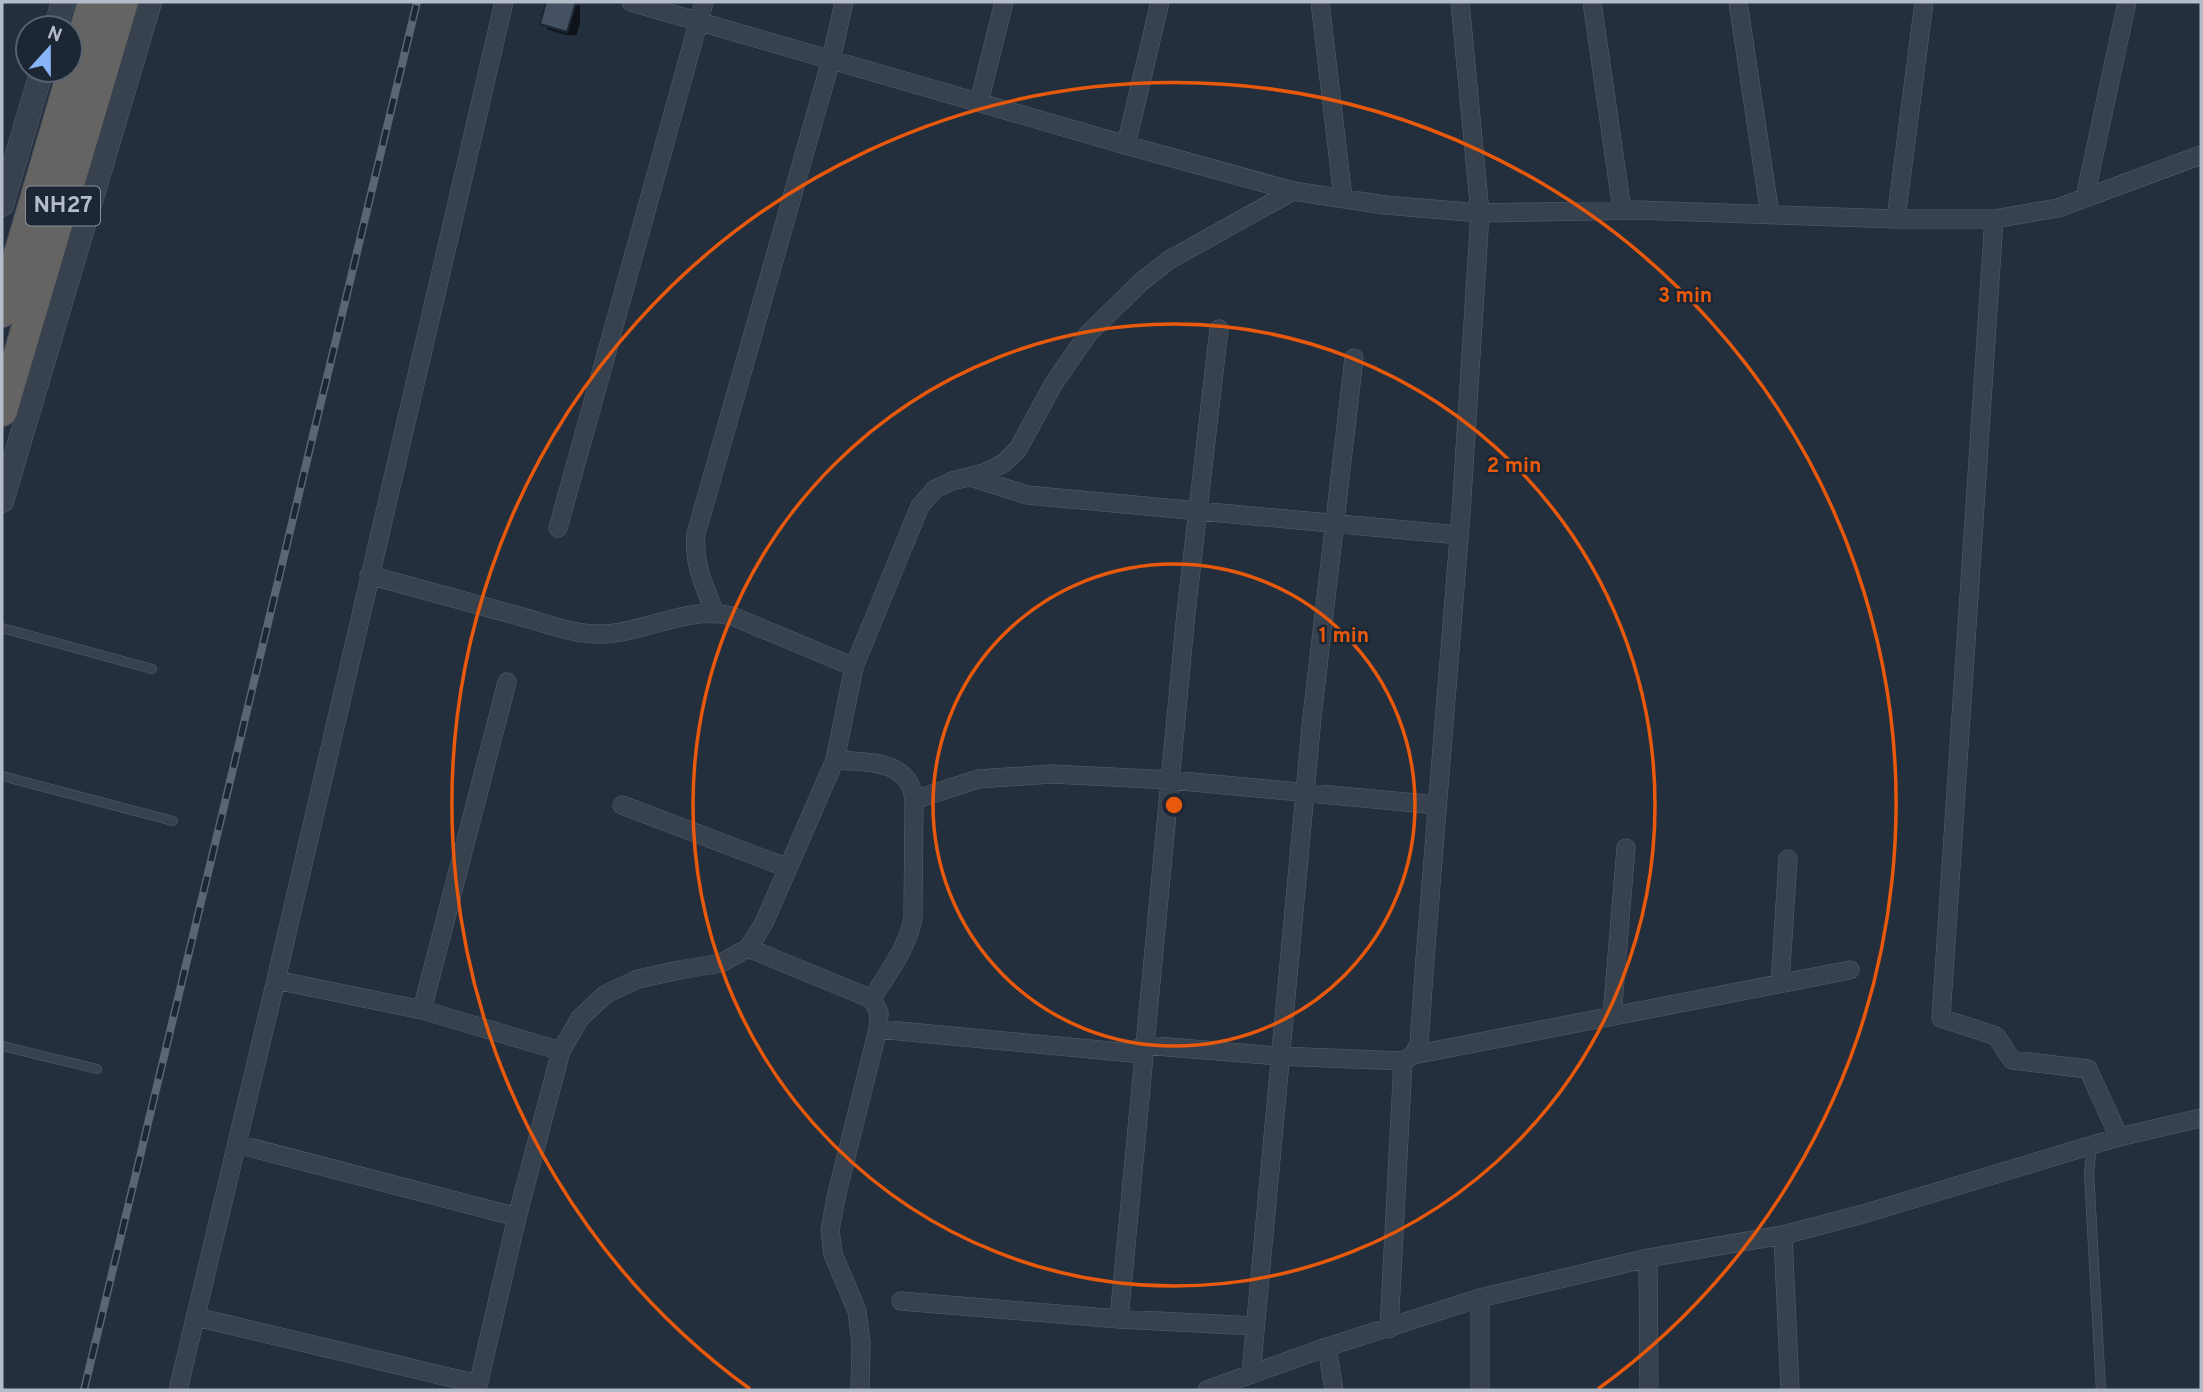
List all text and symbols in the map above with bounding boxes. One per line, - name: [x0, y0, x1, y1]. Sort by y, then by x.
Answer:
- north arrow: [14, 14, 84, 84]
- text: N: [44, 21, 65, 49]
- road number: NH27: [26, 186, 100, 226]
- text: 3 min: [1658, 283, 1712, 310]
- text: 2 min: [1487, 453, 1541, 480]
- text: 1 min: [1319, 623, 1369, 650]
- centre of rings: [1162, 793, 1186, 817]

